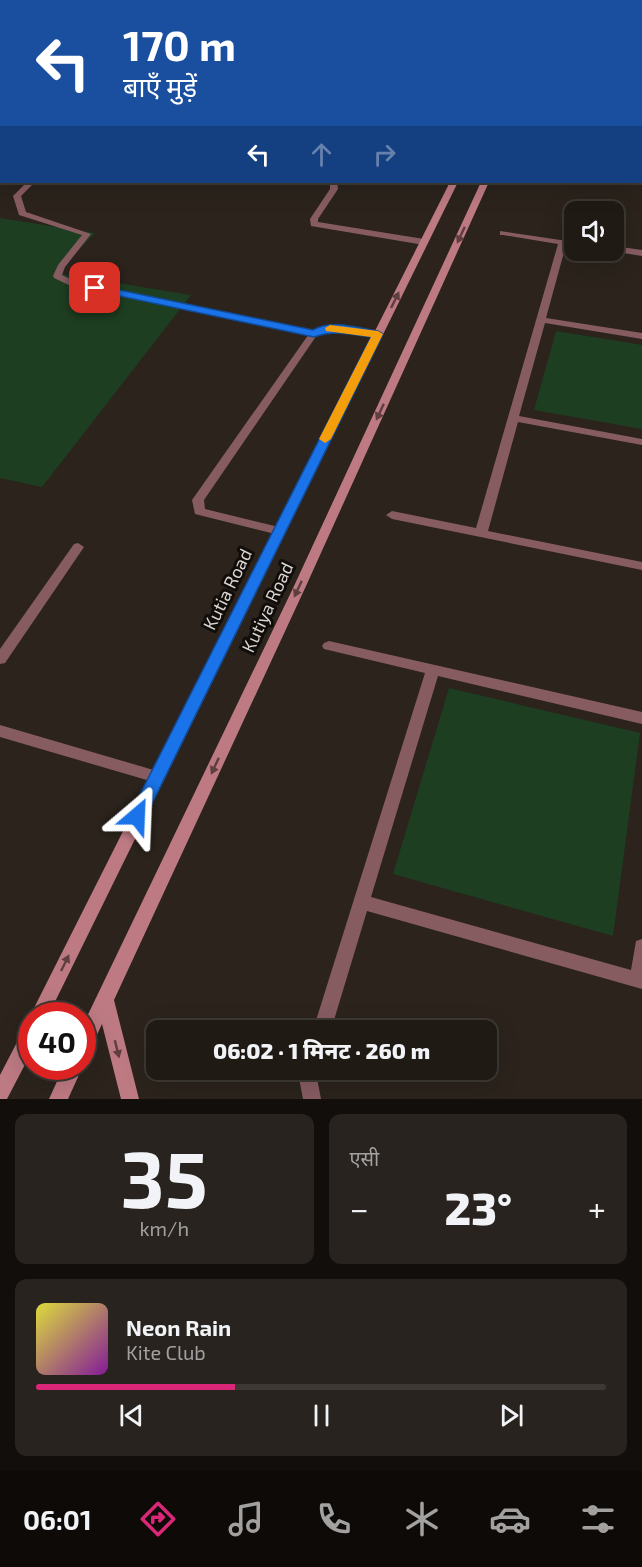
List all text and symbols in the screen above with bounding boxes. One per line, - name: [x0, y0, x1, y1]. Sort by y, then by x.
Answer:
- text: 170 m: [123, 19, 236, 69]
- icon: left: [24, 24, 102, 102]
- text: बाएँ मुड़ें: [123, 70, 197, 102]
- icon: left: [242, 138, 275, 171]
- icon: ahead: [305, 138, 338, 171]
- icon: right: [368, 138, 401, 171]
- map controls: [564, 201, 624, 261]
- button: sound: [564, 201, 624, 261]
- one-way arrow: [456, 226, 465, 243]
- pin: [69, 262, 120, 313]
- icon: arrive: [78, 271, 111, 304]
- one-way arrow: [391, 291, 400, 308]
- one-way arrow: [374, 403, 384, 421]
- street label: Kutia Road: [198, 545, 256, 633]
- street label: Kutiya Road: [237, 558, 297, 656]
- one-way arrow: [294, 581, 303, 598]
- one-way arrow: [211, 757, 220, 774]
- position arrow: [105, 784, 169, 848]
- one-way arrow: [59, 954, 69, 972]
- speed limit sign: 40: [18, 1002, 96, 1080]
- text: 06:02 · 1 मिनट · 260 m: [213, 1037, 430, 1063]
- one-way arrow: [113, 1040, 123, 1059]
- text: 35: [121, 1130, 208, 1224]
- text: एसी: [350, 1146, 379, 1170]
- text: 23°: [445, 1180, 512, 1234]
- text: −: [350, 1188, 369, 1228]
- text: +: [588, 1188, 606, 1228]
- text: km/h: [139, 1216, 189, 1240]
- text: Neon Rain: [126, 1314, 231, 1340]
- text: Kite Club: [126, 1340, 206, 1364]
- icon: previous: [115, 1399, 148, 1432]
- icon: pause: [305, 1399, 338, 1432]
- icon: next: [495, 1399, 528, 1432]
- icon: directions: [137, 1498, 179, 1540]
- icon: music: [225, 1498, 267, 1540]
- icon: phone: [313, 1498, 355, 1540]
- icon: climate: [401, 1498, 443, 1540]
- icon: car: [489, 1498, 531, 1540]
- icon: filters: [577, 1498, 619, 1540]
- text: 06:01: [23, 1503, 92, 1535]

